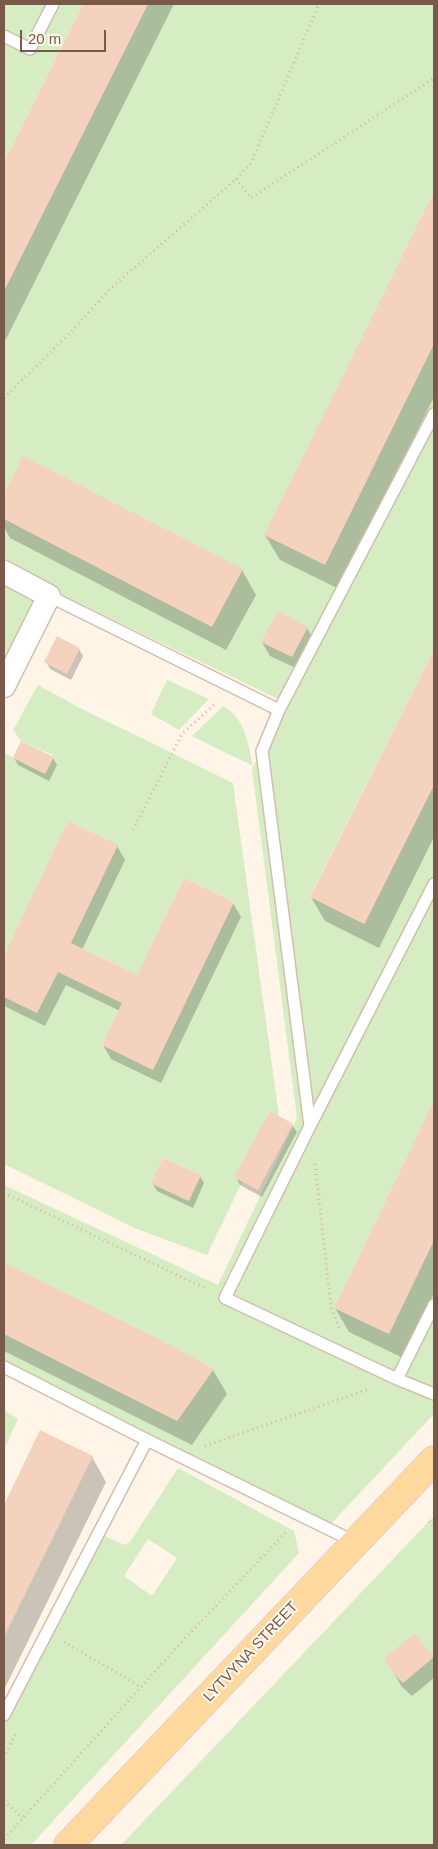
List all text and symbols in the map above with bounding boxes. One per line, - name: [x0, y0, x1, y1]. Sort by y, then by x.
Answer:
- scale bar: [22, 20, 109, 52]
- text: 20 m: [28, 30, 61, 47]
- street label: LYTVYNA STREET: [200, 1598, 302, 1706]

